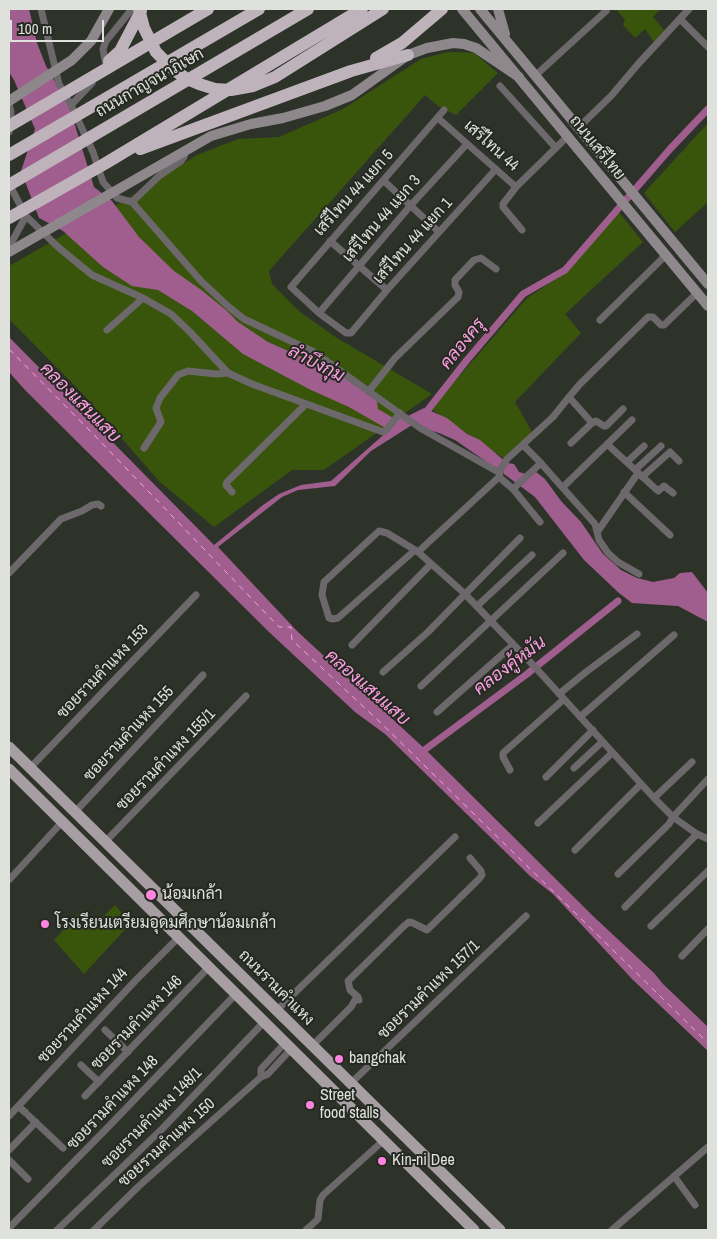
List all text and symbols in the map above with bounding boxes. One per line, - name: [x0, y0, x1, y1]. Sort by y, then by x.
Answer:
- scale bar: [12, 10, 106, 42]
- text: 100 m: [18, 18, 52, 39]
- street label: ถนนกาญจนาภิเษก: [93, 44, 207, 122]
- street label: ถนนเสรีไทย: [565, 112, 629, 184]
- street label: เสรีไทน 44: [460, 116, 522, 176]
- street label: เสรีไทน 44 แยก 5: [310, 146, 398, 240]
- street label: เสรีไทน 44 แยก 3: [339, 171, 425, 267]
- street label: เสรีไทน 44 แยก 1: [369, 194, 457, 288]
- water label: คลองครุ: [436, 314, 490, 374]
- water label: ลำบึงกุ่ม: [284, 341, 348, 387]
- water label: คลองแสนแสบ: [35, 358, 125, 448]
- street label: ซอยรามคำแหง 153: [53, 621, 153, 723]
- water label: คลองคู้หมัน: [470, 632, 550, 700]
- water label: คลองแสนแสบ: [320, 645, 414, 731]
- street label: ซอยรามคำแหง 155: [80, 682, 178, 786]
- street label: ซอยรามคำแหง 155/1: [112, 705, 220, 815]
- place label: น้อมเกล้า: [162, 885, 223, 905]
- marker: น้อมเกล้า: [144, 888, 158, 902]
- place label: โรงเรียนเตรียมอุดมศึกษาน้อมเกล้า: [55, 914, 276, 934]
- marker: โรงเรียนเตรียมอุดมศึกษาน้อมเกล้า: [39, 918, 51, 930]
- street label: ซอยรามคำแหง 157/1: [374, 936, 484, 1044]
- street label: ถนนรามคำแหง: [234, 946, 318, 1030]
- street label: ซอยรามคำแหง 144: [34, 964, 132, 1068]
- street label: ซอยรามคำแหง 146: [87, 972, 187, 1074]
- place label: bangchak: [349, 1049, 406, 1069]
- street label: ซอยรามคำแหง 148: [63, 1052, 163, 1154]
- marker: bangchak: [333, 1053, 345, 1065]
- street label: ซอยรามคำแหง 148/1: [98, 1064, 206, 1172]
- place label: Street food stalls: [320, 1086, 379, 1124]
- street label: ซอยรามคำแหง 150: [115, 1095, 219, 1191]
- marker: Street food stalls: [304, 1099, 316, 1111]
- place label: Kin-ni Dee: [392, 1151, 455, 1171]
- marker: Kin-ni Dee: [376, 1155, 388, 1167]

